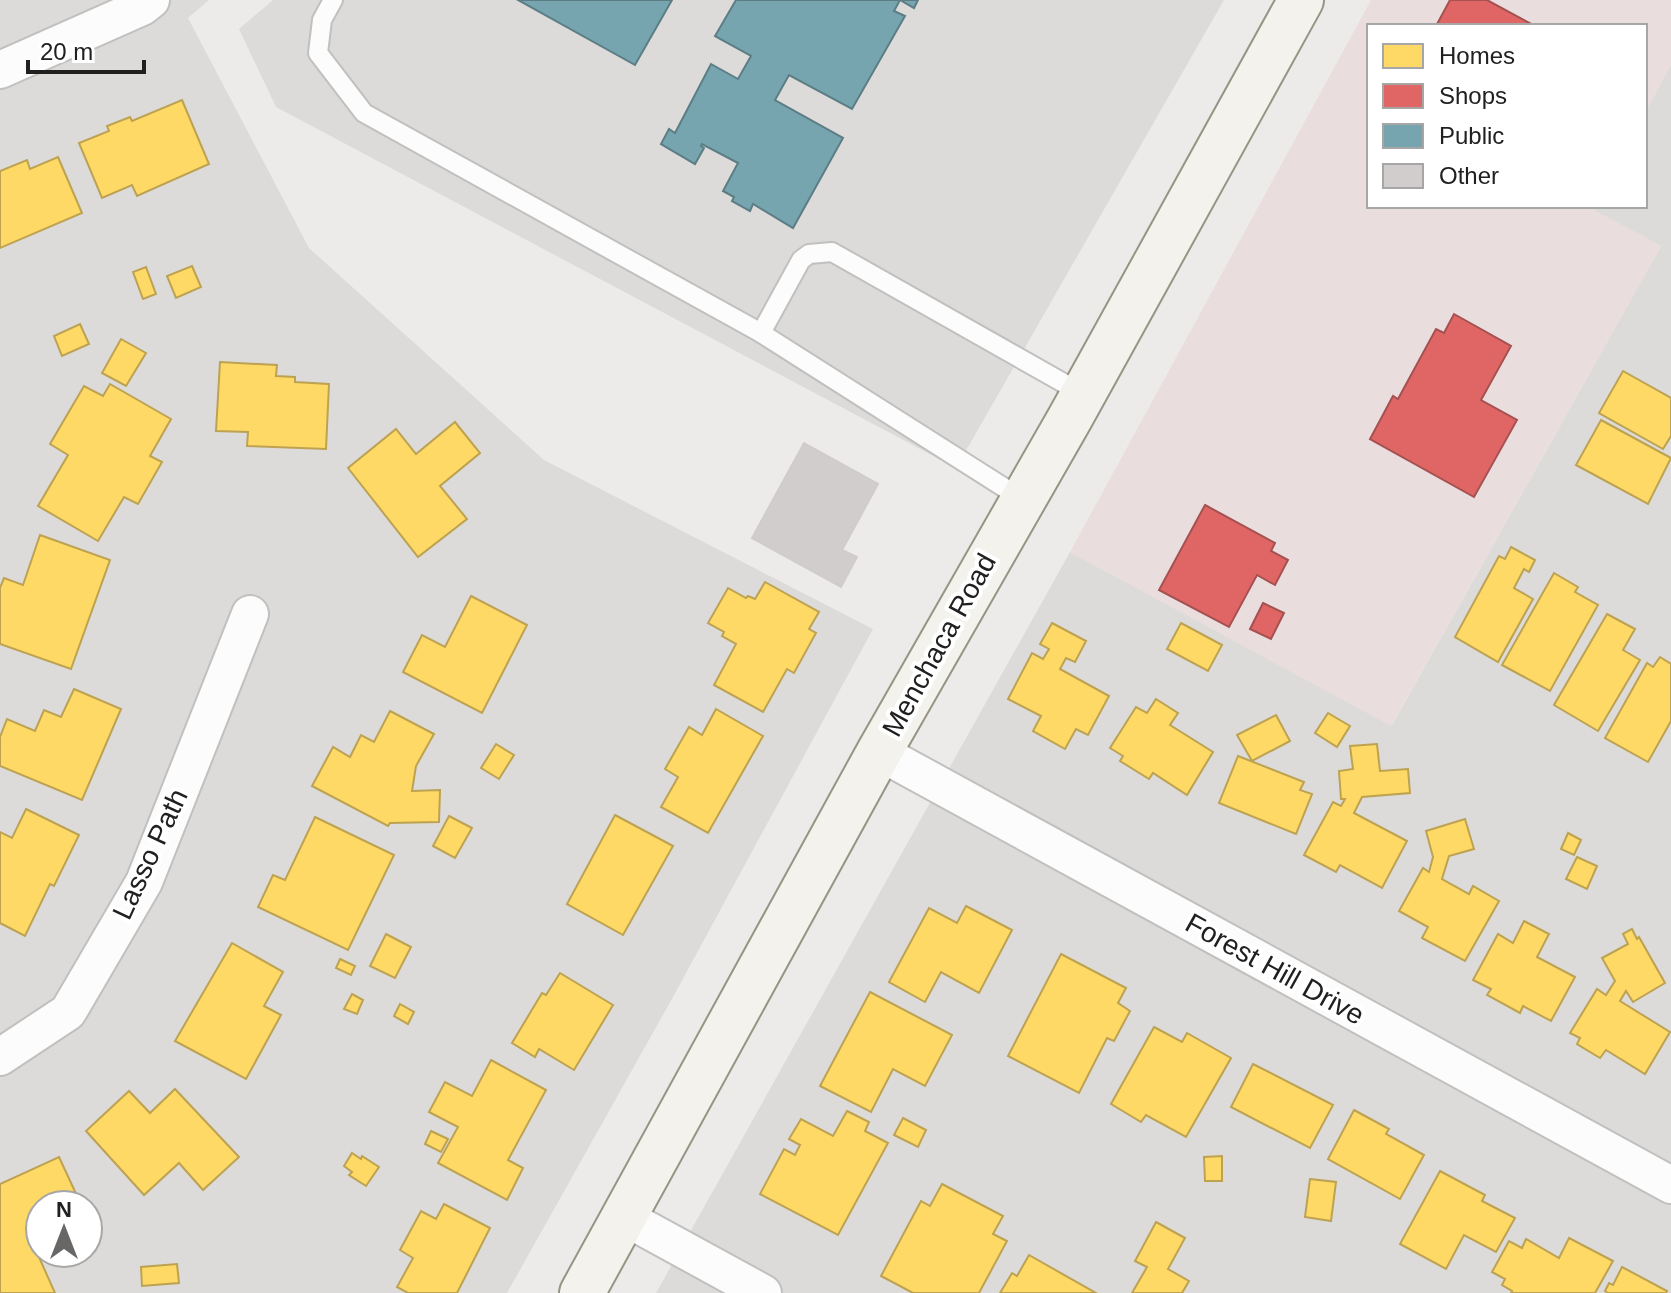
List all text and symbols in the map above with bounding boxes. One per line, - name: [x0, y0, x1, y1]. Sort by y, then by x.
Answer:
- scale bar: [28, 24, 144, 74]
- legend: [1367, 24, 1647, 208]
- text: 20 m: [40, 38, 93, 65]
- text: Homes: [1439, 42, 1515, 69]
- text: Shops: [1439, 82, 1507, 109]
- text: Public: [1439, 122, 1504, 149]
- text: Other: [1439, 162, 1499, 189]
- street label: Menchaca Road: [876, 548, 1002, 742]
- street label: Lasso Path: [106, 784, 194, 924]
- street label: Forest Hill Drive: [1180, 907, 1370, 1031]
- north arrow: [24, 1189, 104, 1269]
- text: N: [56, 1197, 72, 1222]

